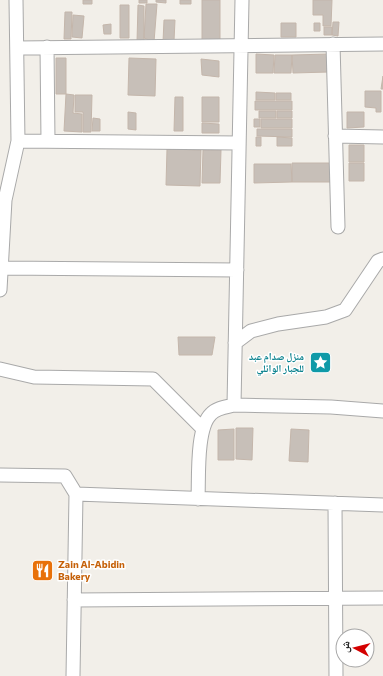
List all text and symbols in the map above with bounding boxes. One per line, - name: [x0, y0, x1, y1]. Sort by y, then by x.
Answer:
- place icon: منزل صدام عبد للجبار الوائلي: [307, 349, 333, 375]
- place label: منزل صدام عبد للجبار الوائلي: [249, 350, 304, 376]
- restaurant icon: Zain Al-Abidin Bakery: [29, 557, 55, 583]
- place label: Zain Al-Abidin Bakery: [58, 558, 125, 582]
- north arrow: [335, 628, 375, 668]
- text: ش: [337, 640, 354, 654]

